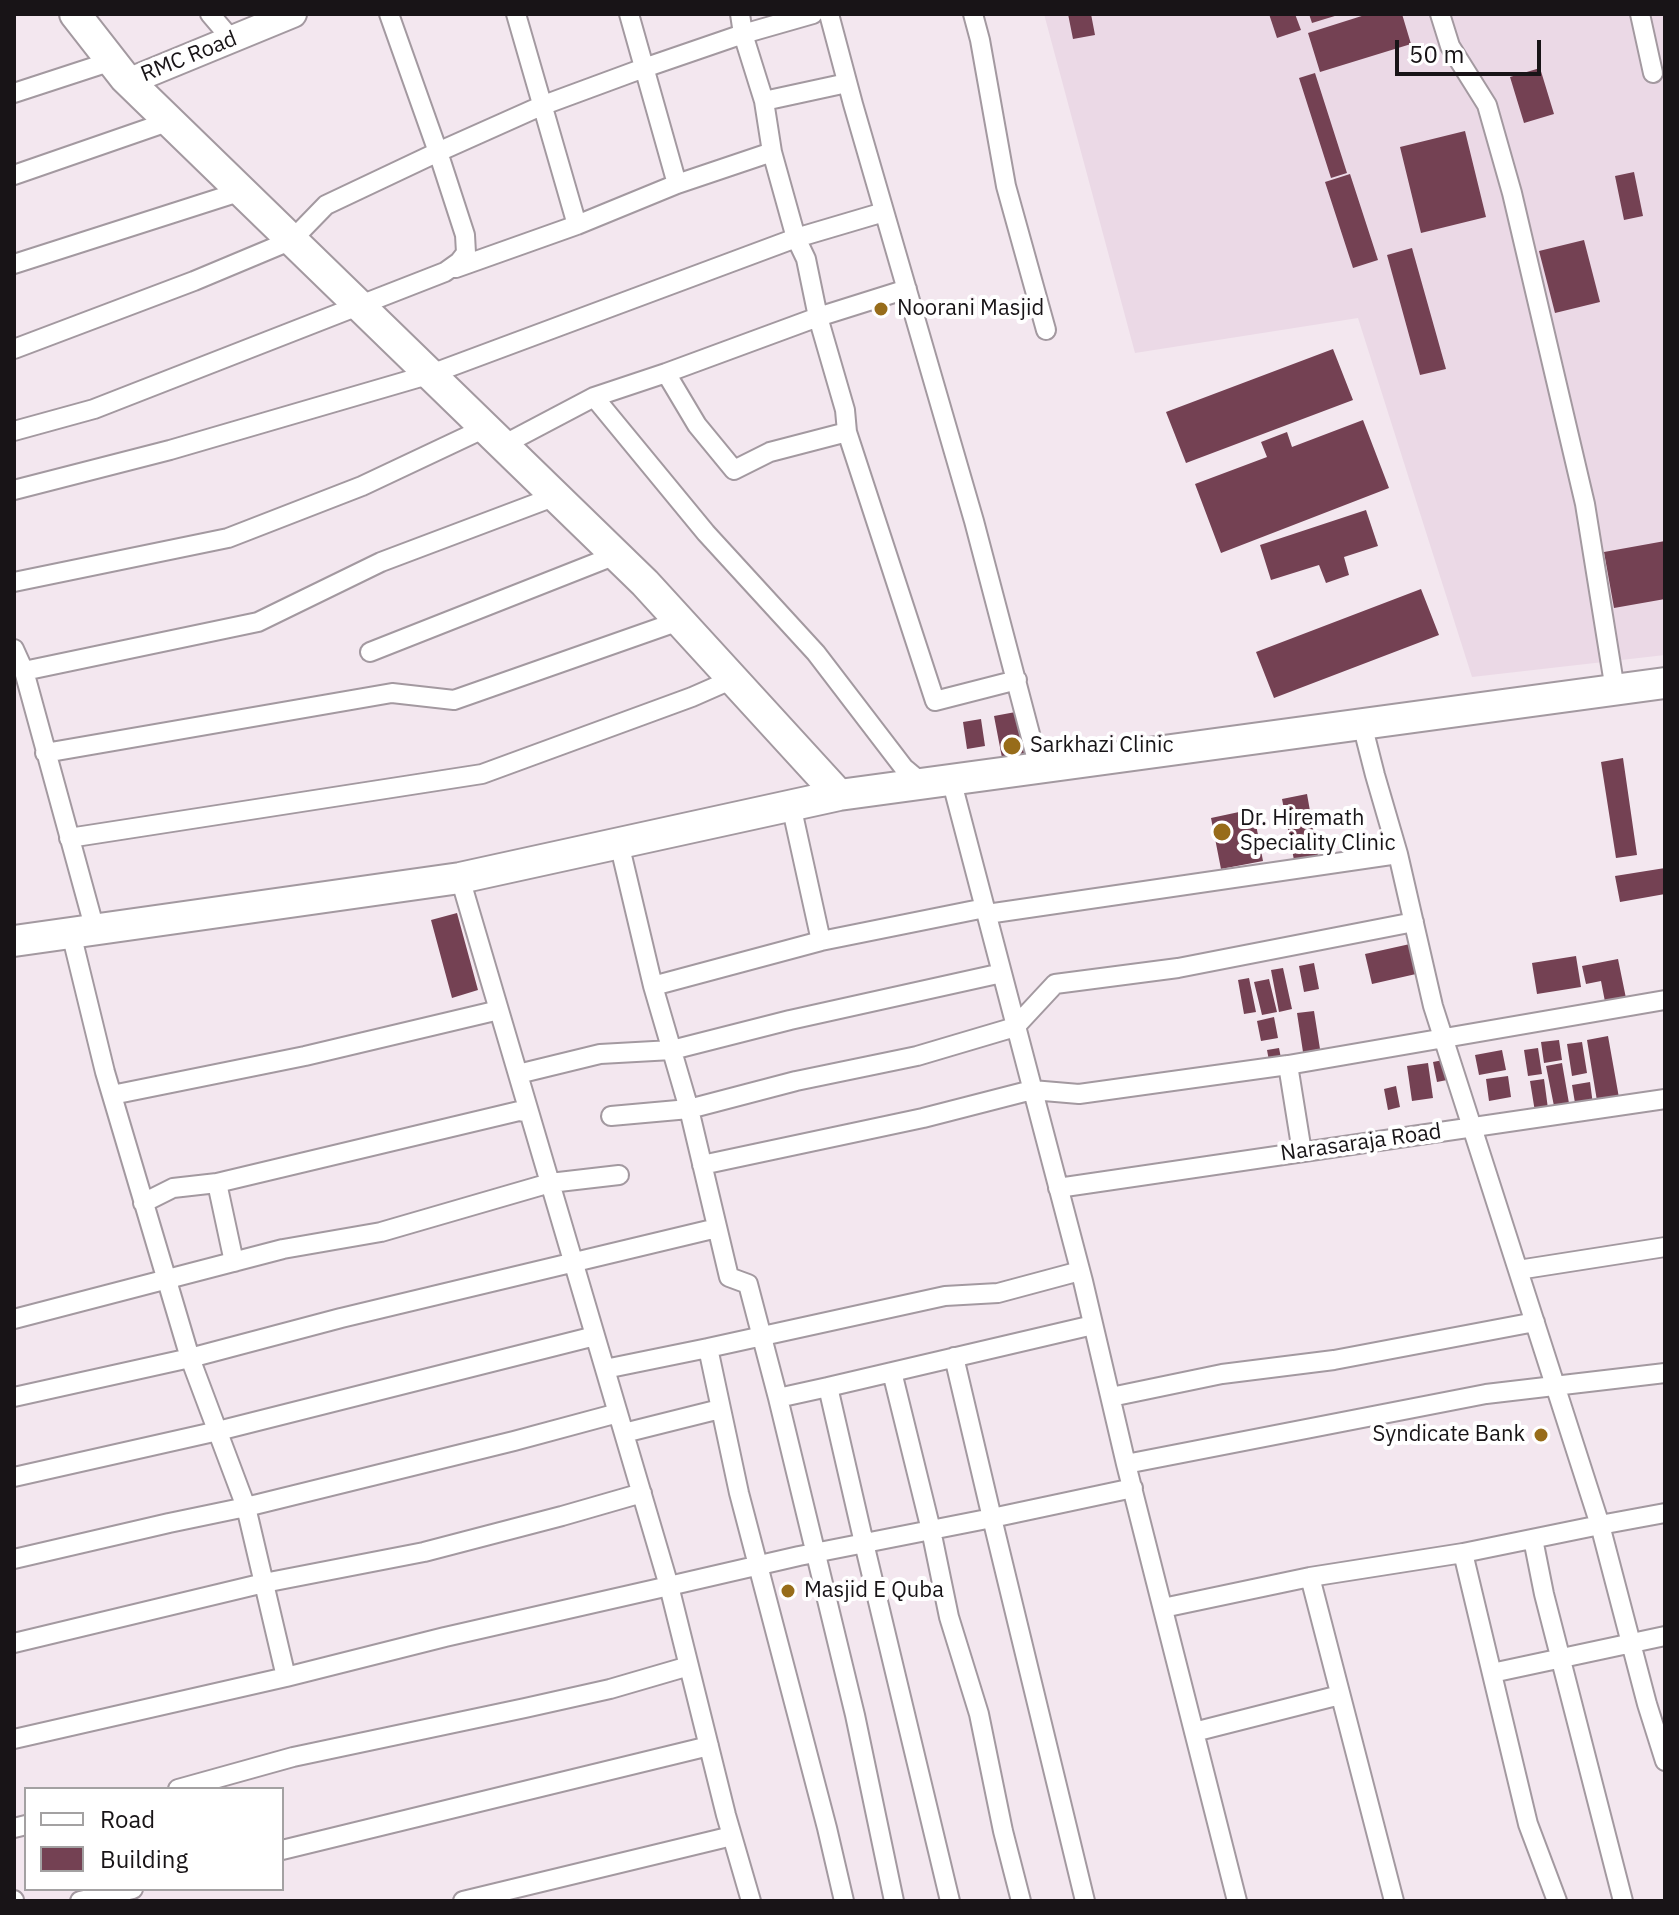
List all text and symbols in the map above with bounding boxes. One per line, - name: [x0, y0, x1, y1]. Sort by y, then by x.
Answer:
- scale bar: [1399, 24, 1545, 74]
- street label: RMC Road: [137, 26, 241, 88]
- text: 50 m: [1409, 38, 1464, 70]
- place label: Noorani Masjid: [897, 296, 1044, 322]
- marker: Noorani Masjid: [872, 300, 890, 318]
- place label: Sarkhazi Clinic: [1030, 733, 1174, 759]
- marker: Sarkhazi Clinic: [1001, 735, 1023, 757]
- place label: Dr. Hiremath Speciality Clinic: [1240, 806, 1396, 858]
- marker: Dr. Hiremath Speciality Clinic: [1211, 821, 1233, 843]
- street label: Narasaraja Road: [1279, 1119, 1443, 1167]
- place label: Syndicate Bank: [1373, 1422, 1525, 1448]
- marker: Syndicate Bank: [1532, 1426, 1550, 1444]
- place label: Masjid E Quba: [804, 1578, 944, 1604]
- marker: Masjid E Quba: [779, 1582, 797, 1600]
- legend: [24, 1787, 284, 1891]
- text: Road: [100, 1803, 155, 1835]
- text: Building: [100, 1843, 188, 1875]

